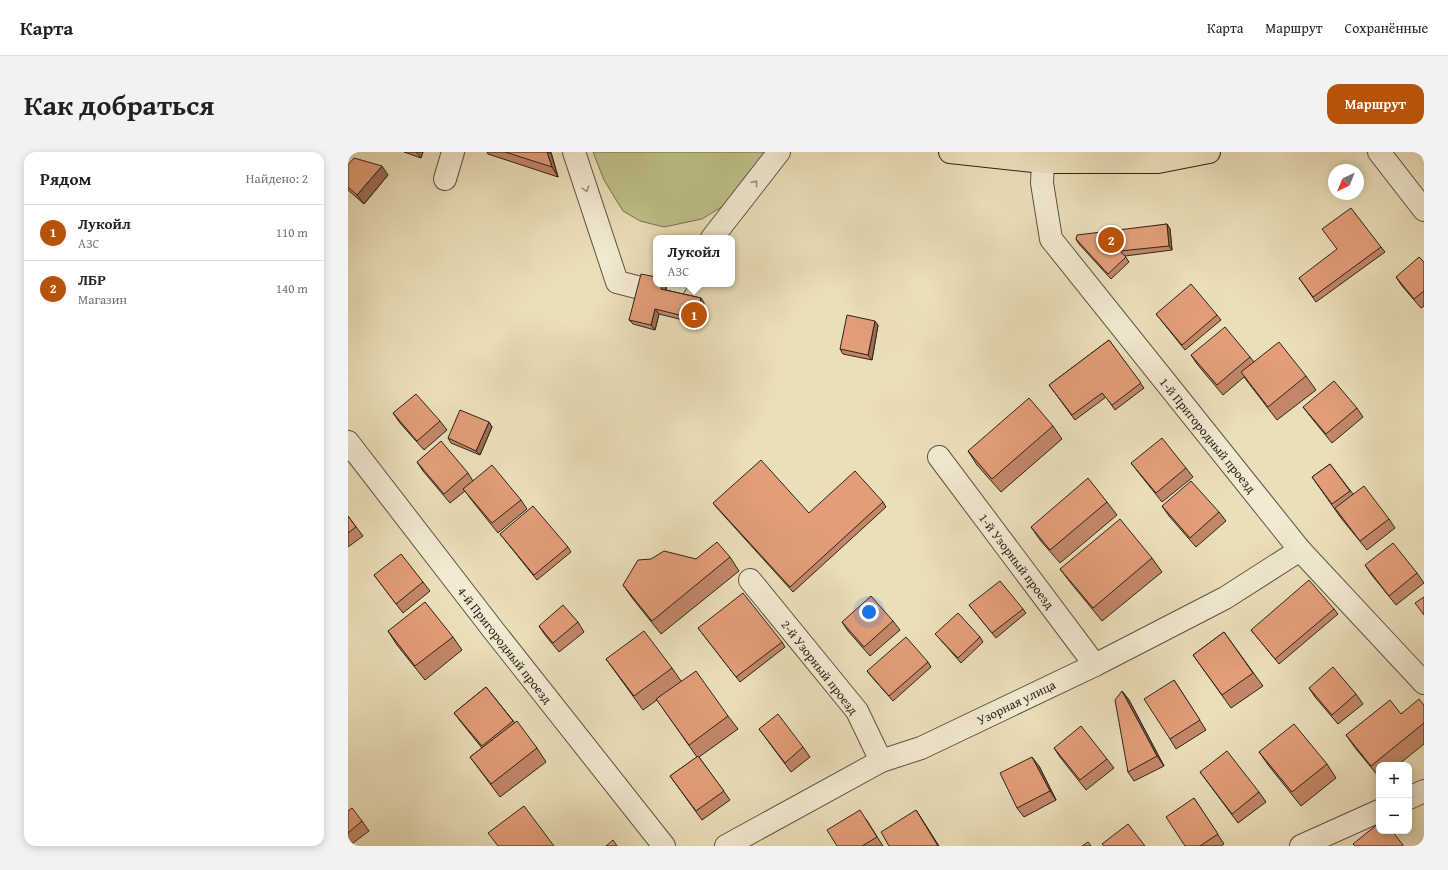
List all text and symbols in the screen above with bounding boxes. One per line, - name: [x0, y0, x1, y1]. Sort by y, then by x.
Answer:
- text: Карта: [20, 14, 73, 42]
- text: Карта: [1207, 18, 1243, 38]
- text: Маршрут: [1265, 18, 1323, 38]
- text: Сохранённые: [1345, 18, 1428, 38]
- text: Как добраться: [24, 84, 214, 125]
- button: Маршрут: [1327, 84, 1424, 124]
- north arrow: [1328, 164, 1364, 200]
- text: Рядом: [40, 166, 91, 191]
- text: Найдено: 2: [246, 169, 308, 188]
- one-way arrow: [750, 181, 757, 188]
- one-way arrow: [581, 185, 590, 192]
- text: Лукойл: [78, 213, 131, 234]
- text: 1: [50, 223, 56, 242]
- text: 110 m: [276, 223, 308, 242]
- pin: 2: [1098, 225, 1124, 255]
- text: АЗС: [78, 234, 100, 253]
- popup: [653, 235, 735, 287]
- text: Лукойл: [668, 241, 720, 262]
- text: АЗС: [668, 262, 689, 281]
- text: ЛБР: [78, 269, 106, 290]
- text: 2: [50, 279, 56, 298]
- text: 140 m: [276, 279, 308, 298]
- text: Магазин: [78, 290, 127, 309]
- pin: 1: [681, 300, 707, 330]
- street label: 1-й Пригородный проезд: [1155, 373, 1260, 497]
- street label: 1-й Узорный проезд: [974, 509, 1059, 613]
- street label: 4-й Пригородный проезд: [453, 583, 557, 708]
- your location: [859, 602, 879, 622]
- street label: 2-й Узорный проезд: [777, 616, 863, 719]
- street label: Узорная улица: [974, 675, 1060, 730]
- map controls: [1376, 762, 1412, 834]
- button: +: [1376, 762, 1412, 798]
- button: −: [1376, 798, 1412, 834]

